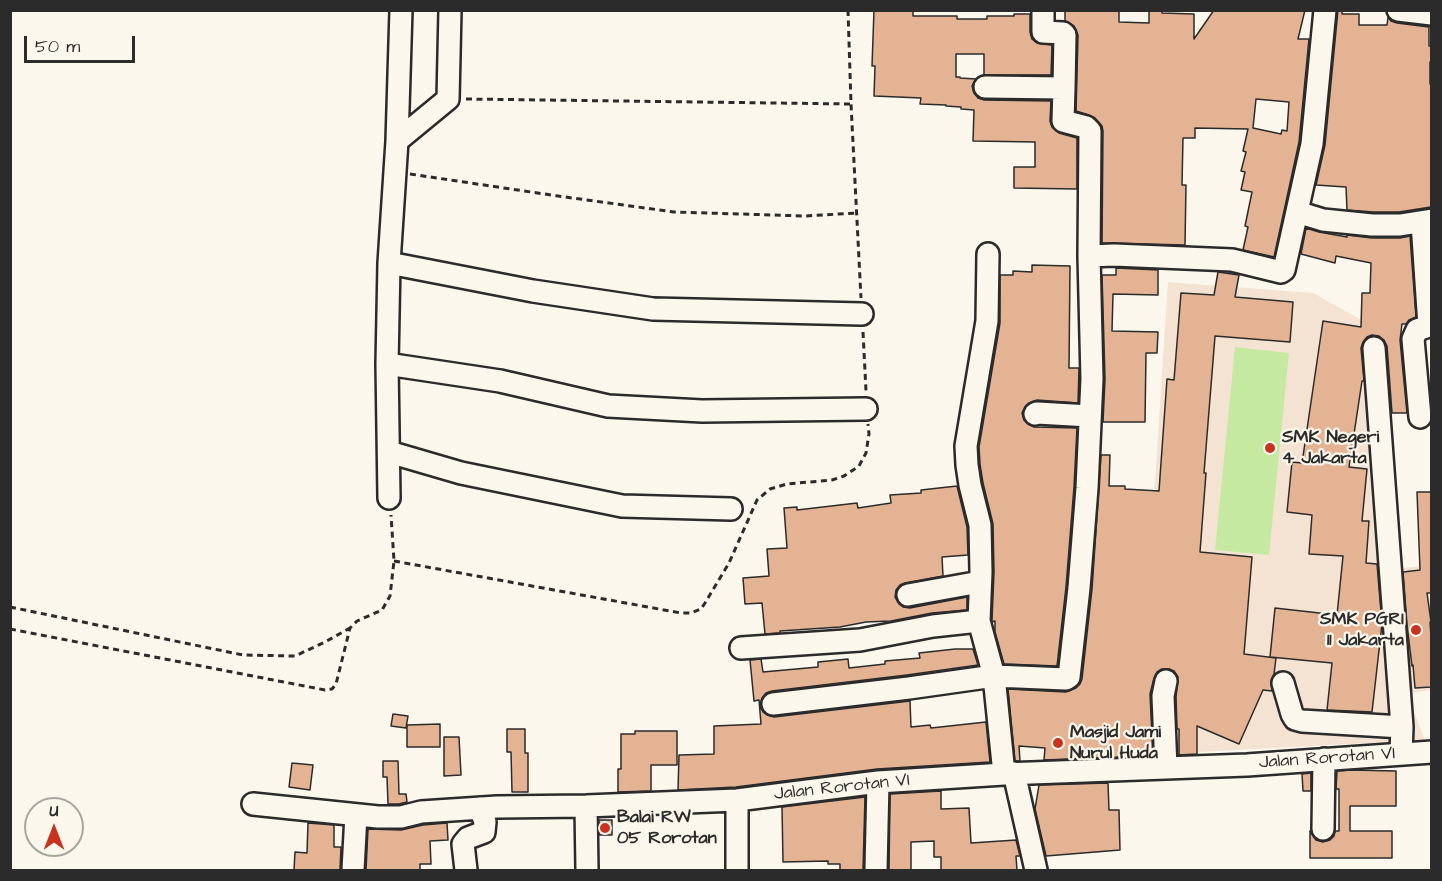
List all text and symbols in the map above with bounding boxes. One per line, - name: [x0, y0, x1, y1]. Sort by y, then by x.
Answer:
- scale bar: [27, 24, 138, 62]
- text: 50 m: [35, 34, 80, 59]
- place label: SMK Negeri 4 Jakarta: [1282, 427, 1379, 470]
- marker: SMK Negeri 4 Jakarta: [1263, 441, 1277, 455]
- place label: SMK PGRI 11 Jakarta: [1320, 609, 1404, 652]
- marker: SMK PGRI 11 Jakarta: [1409, 623, 1423, 637]
- place label: Masjid Jami Nurul Huda: [1070, 722, 1161, 764]
- marker: Masjid Jami Nurul Huda: [1051, 736, 1065, 750]
- street label: Jalan Rorotan VI: [1258, 743, 1396, 775]
- street label: Jalan Rorotan VI: [773, 770, 911, 806]
- north arrow: [24, 797, 84, 857]
- text: U: [50, 800, 58, 822]
- place label: Balai RW 05 Rorotan: [617, 807, 717, 850]
- marker: Balai RW 05 Rorotan: [598, 821, 612, 835]

